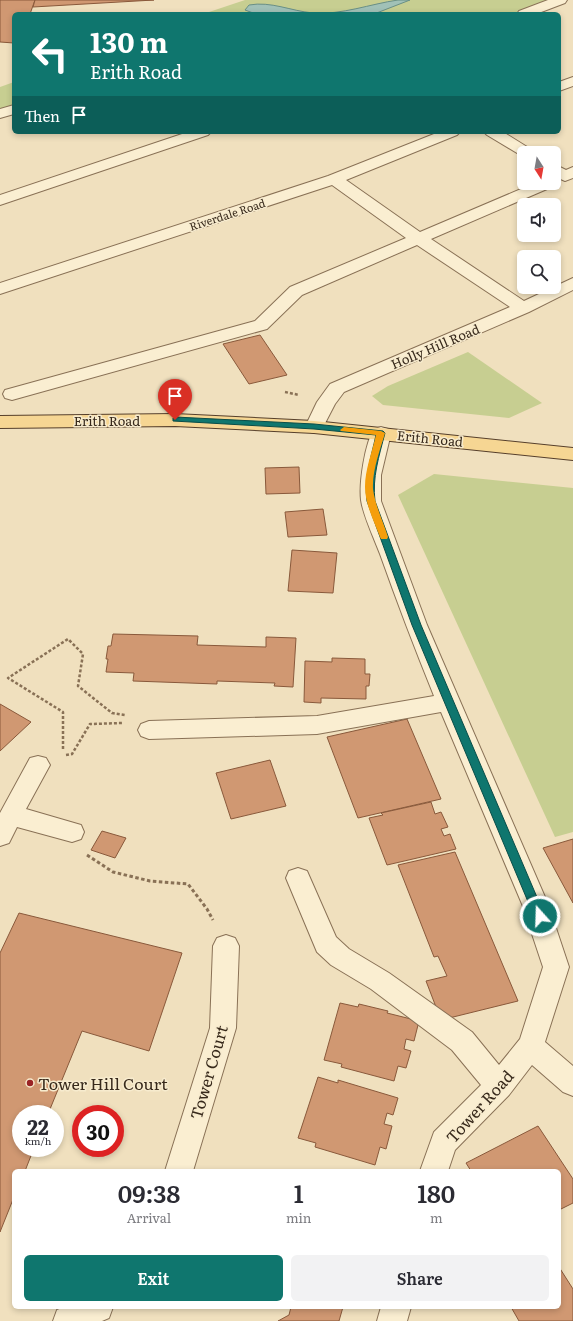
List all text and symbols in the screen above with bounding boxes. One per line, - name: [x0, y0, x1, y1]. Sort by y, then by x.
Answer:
- text: 130 m: [90, 20, 168, 62]
- icon: left: [24, 28, 76, 80]
- text: Erith Road: [90, 58, 182, 85]
- text: Then: [24, 104, 60, 127]
- icon: arrive: [68, 104, 90, 126]
- north arrow: [517, 146, 561, 190]
- map controls: [517, 146, 561, 294]
- street label: Riverdale Road: [187, 194, 267, 234]
- button: sound: [517, 198, 561, 242]
- button: search: [517, 250, 561, 294]
- street label: Holly Hill Road: [388, 319, 482, 373]
- pin: [158, 379, 192, 420]
- icon: arrive: [164, 385, 186, 407]
- street label: Erith Road: [74, 411, 140, 430]
- street label: Erith Road: [396, 425, 464, 451]
- position arrow: [519, 895, 561, 937]
- street label: Tower Court: [183, 1022, 233, 1122]
- street label: Tower Road: [440, 1064, 519, 1148]
- place label: Tower Hill Court: [38, 1071, 168, 1095]
- marker: Tower Hill Court: [25, 1078, 35, 1088]
- speed limit sign: 30: [72, 1105, 124, 1157]
- text: 22: [27, 1111, 49, 1141]
- text: km/h: [25, 1133, 51, 1148]
- text: 09:38: [118, 1175, 180, 1210]
- text: 1: [294, 1175, 304, 1210]
- text: 180: [417, 1175, 455, 1210]
- text: Arrival: [127, 1208, 171, 1227]
- text: min: [286, 1208, 311, 1227]
- text: m: [430, 1208, 443, 1227]
- button: Exit: [24, 1255, 283, 1301]
- button: Share: [291, 1255, 549, 1301]

